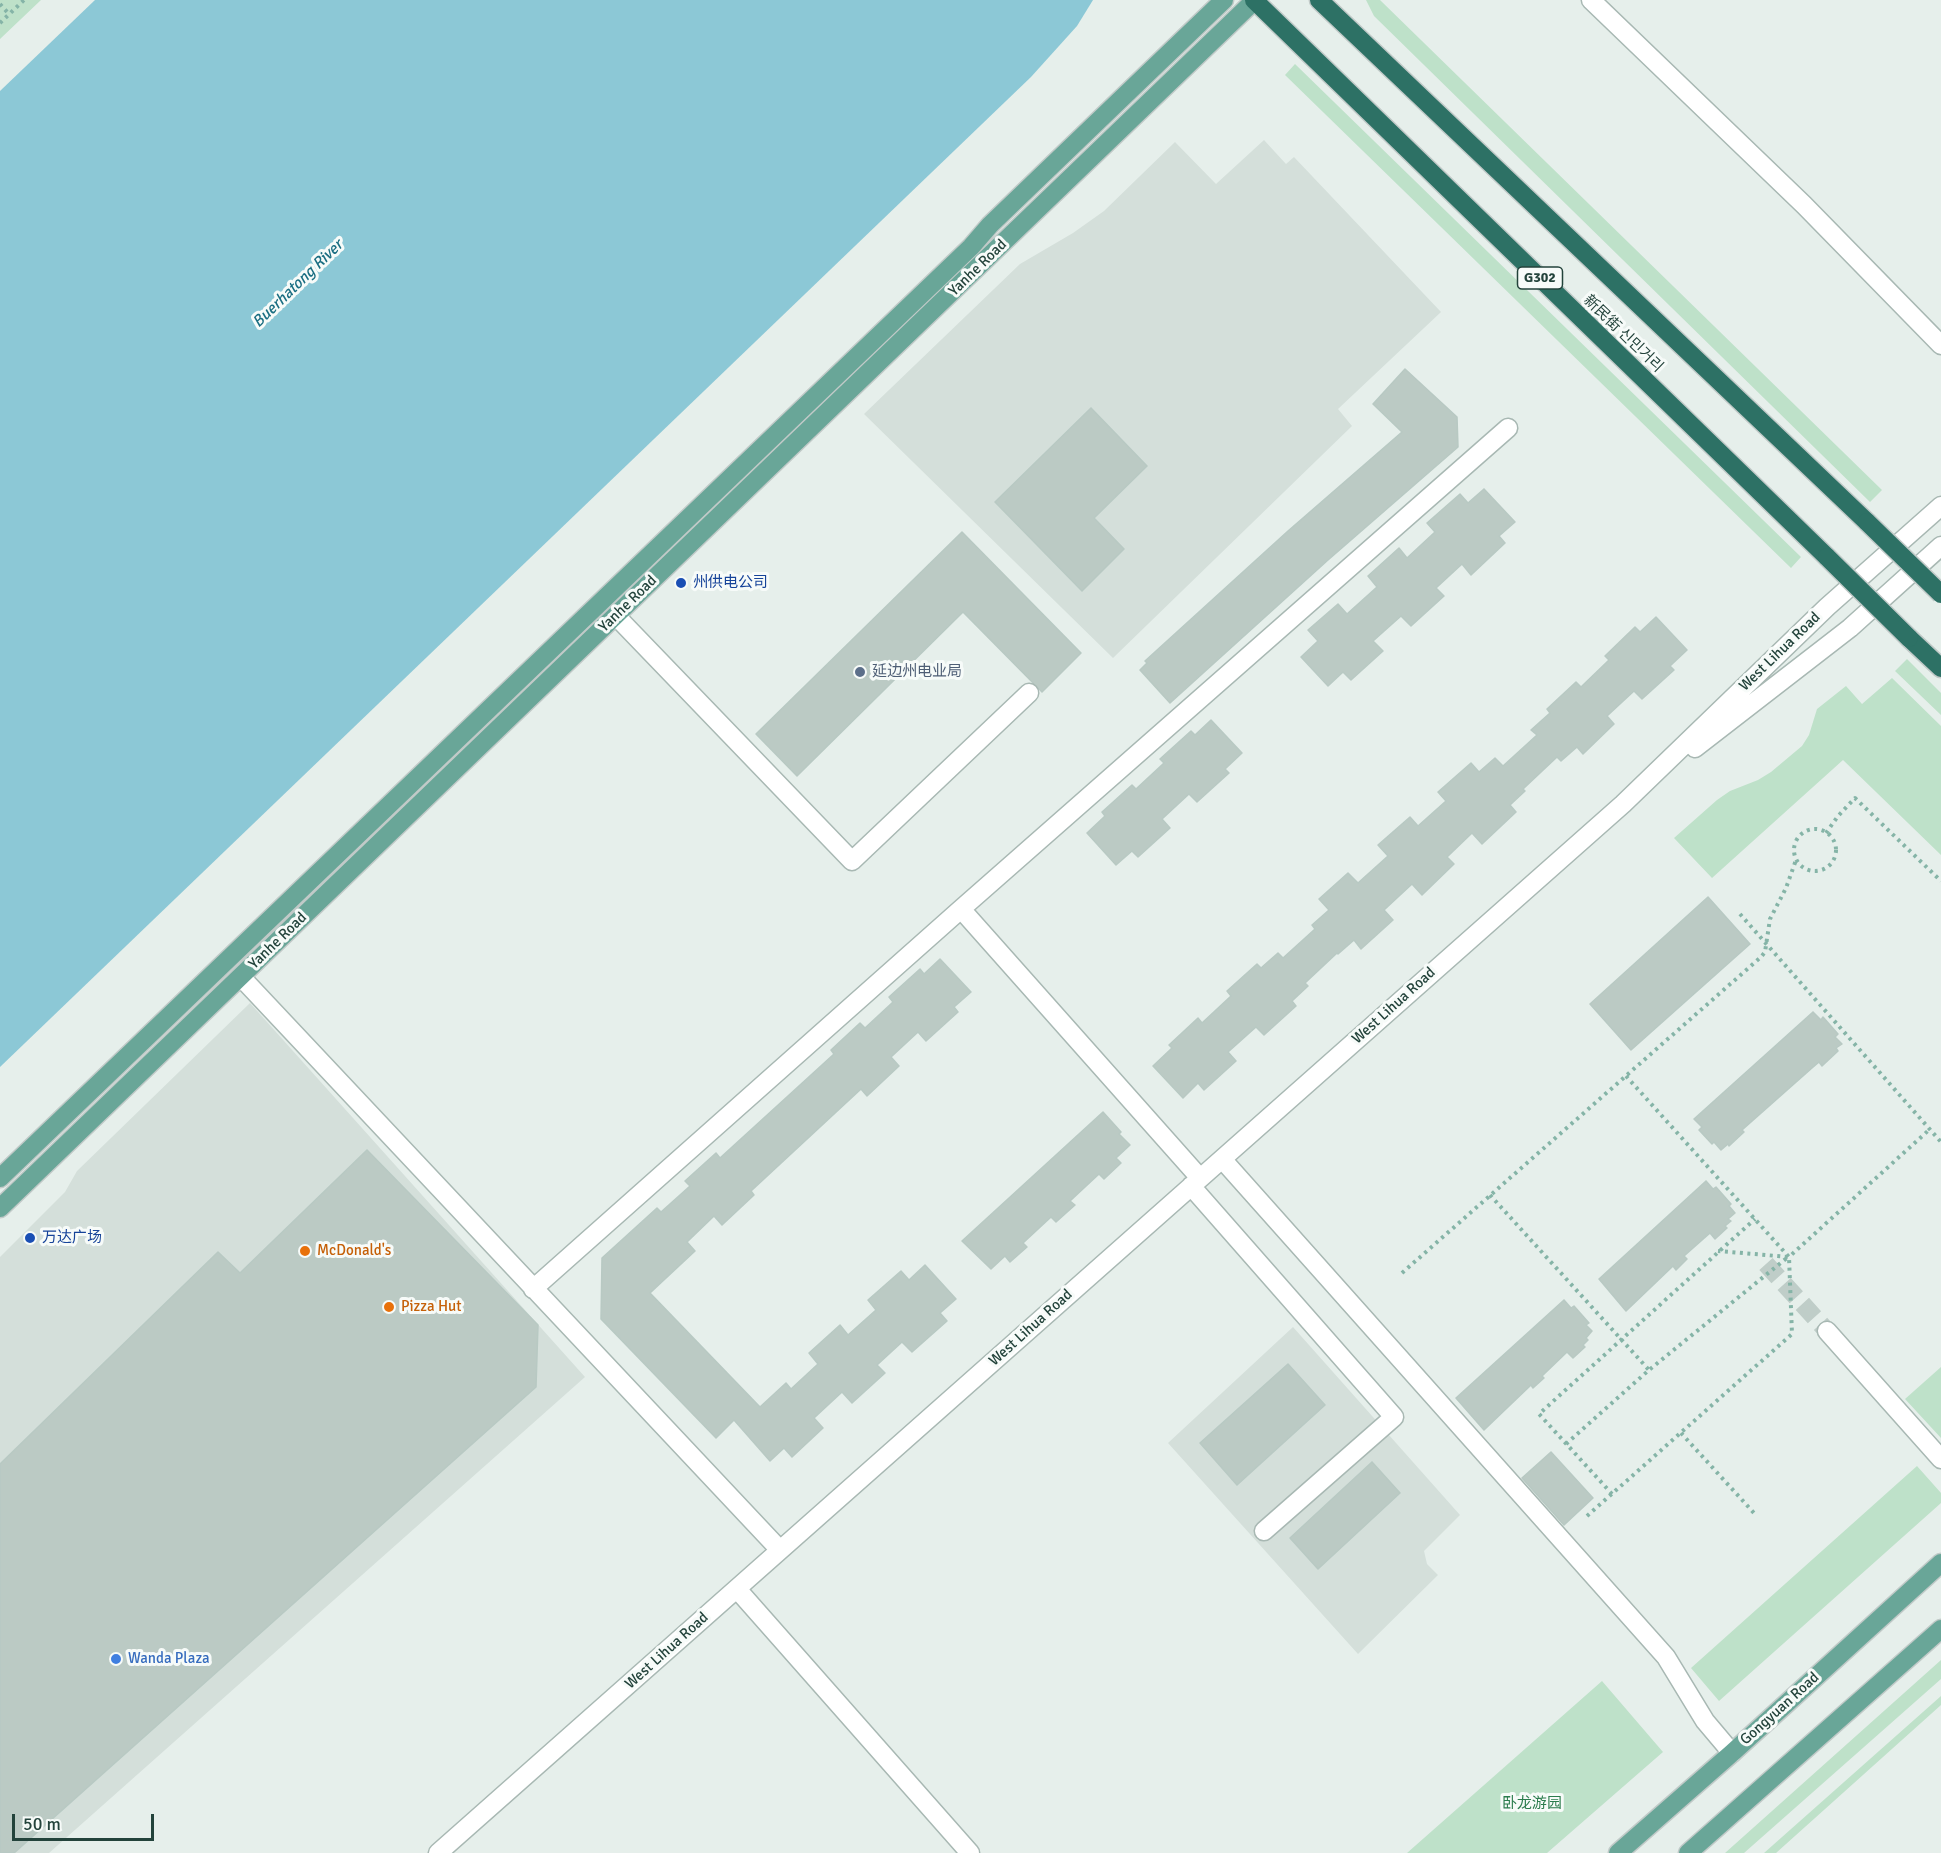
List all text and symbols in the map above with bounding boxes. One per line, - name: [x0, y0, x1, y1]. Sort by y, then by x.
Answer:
- water label: Buerhatong River: [249, 236, 347, 332]
- street label: Yanhe Road: [945, 236, 1011, 300]
- road number: G302: [1518, 267, 1562, 289]
- street label: 新民街 신민거리: [1580, 292, 1666, 376]
- street label: Yanhe Road: [595, 572, 661, 636]
- place label: 州供电公司: [693, 574, 768, 592]
- marker: 州供电公司: [674, 576, 688, 590]
- street label: West Lihua Road: [1736, 609, 1824, 695]
- place label: 延边州电业局: [872, 663, 962, 681]
- marker: 延边州电业局: [853, 665, 867, 679]
- street label: Yanhe Road: [245, 909, 311, 973]
- street label: West Lihua Road: [1349, 964, 1439, 1048]
- place label: 万达广场: [42, 1229, 102, 1247]
- marker: 万达广场: [23, 1231, 37, 1245]
- place label: McDonald's: [317, 1242, 391, 1260]
- marker: McDonald's: [298, 1244, 312, 1258]
- street label: West Lihua Road: [986, 1286, 1076, 1370]
- place label: Pizza Hut: [401, 1298, 461, 1316]
- marker: Pizza Hut: [382, 1300, 396, 1314]
- street label: West Lihua Road: [622, 1609, 712, 1693]
- place label: Wanda Plaza: [128, 1650, 210, 1668]
- marker: Wanda Plaza: [109, 1652, 123, 1666]
- street label: Gongyuan Road: [1737, 1669, 1823, 1749]
- park label: 卧龙游园: [1502, 1795, 1562, 1813]
- scale bar: [15, 1802, 158, 1840]
- text: 50 m: [23, 1813, 61, 1835]

